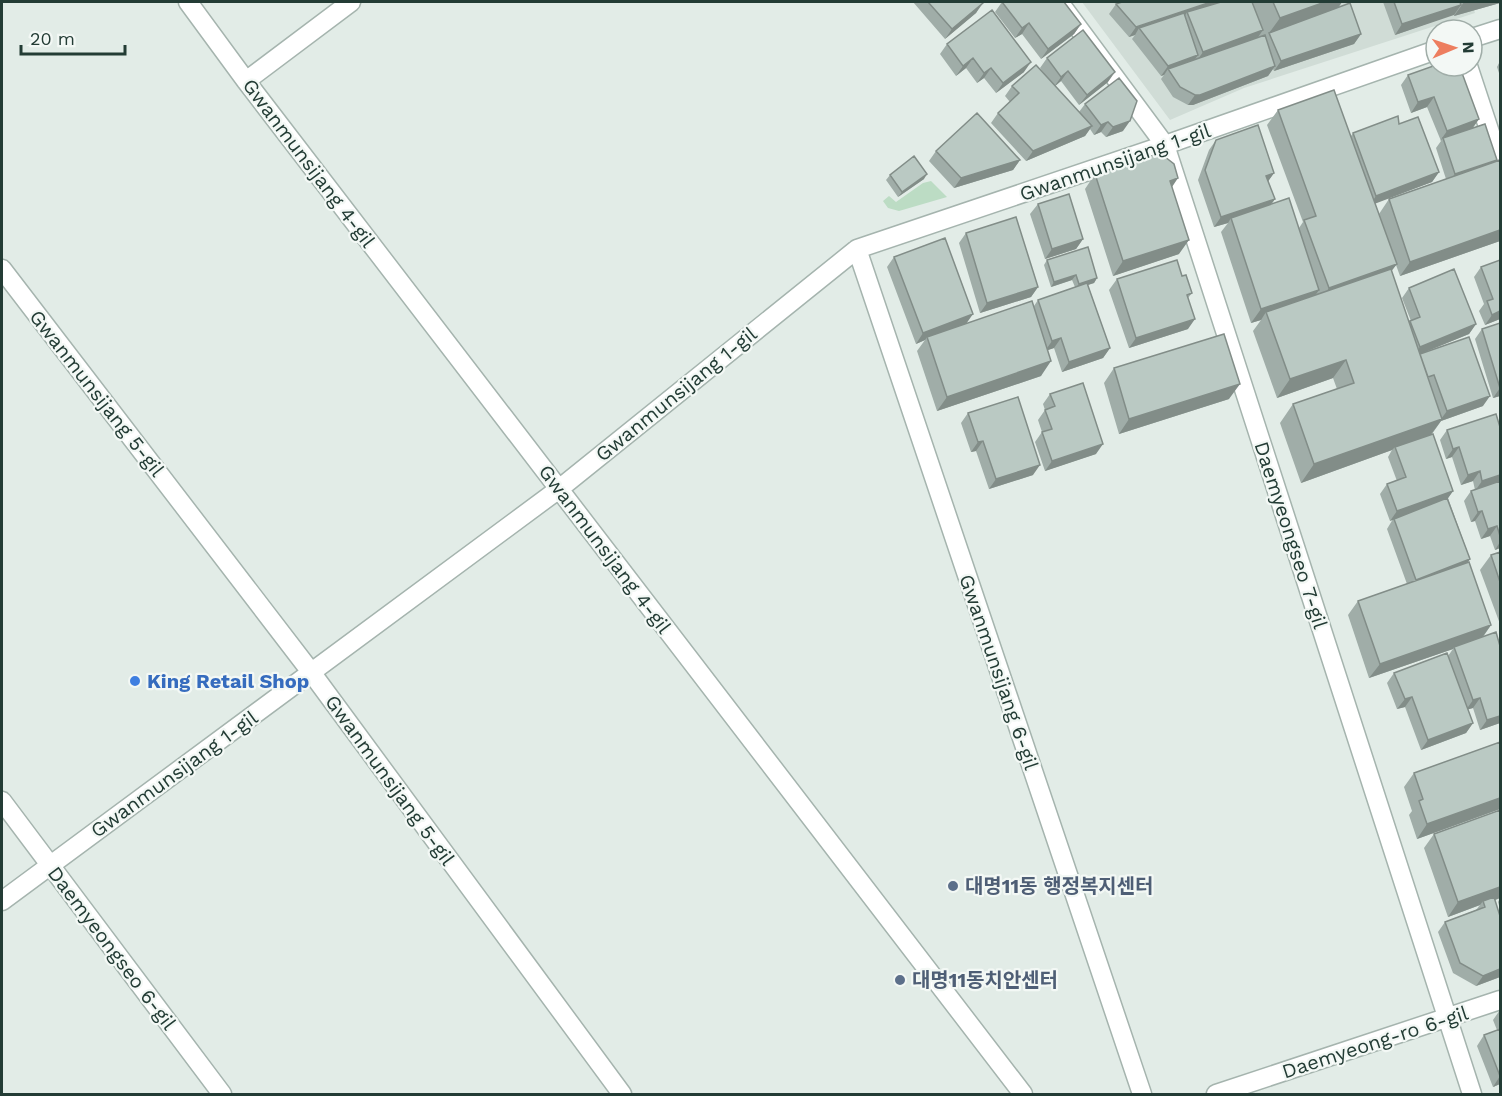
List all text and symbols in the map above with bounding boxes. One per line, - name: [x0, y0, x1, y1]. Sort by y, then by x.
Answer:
- scale bar: [21, 18, 124, 56]
- north arrow: [1424, 18, 1484, 78]
- text: 20 m: [30, 28, 75, 49]
- text: N: [1459, 41, 1478, 54]
- street label: Gwanmunsijang 4-gil: [238, 74, 380, 252]
- street label: Gwanmunsijang 1-gil: [1016, 118, 1214, 206]
- street label: Gwanmunsijang 5-gil: [25, 305, 169, 481]
- street label: Gwanmunsijang 1-gil: [591, 322, 761, 466]
- street label: Daemyeongseo 7-gil: [1249, 438, 1333, 632]
- street label: Gwanmunsijang 4-gil: [534, 460, 676, 638]
- street label: Gwanmunsijang 6-gil: [954, 571, 1044, 773]
- place label: King Retail Shop: [147, 669, 309, 693]
- marker: King Retail Shop: [128, 674, 142, 688]
- street label: Gwanmunsijang 5-gil: [320, 690, 460, 870]
- street label: Gwanmunsijang 1-gil: [86, 705, 262, 843]
- street label: Daemyeongseo 6-gil: [43, 862, 181, 1034]
- place label: 대명11동 행정복지센터: [965, 874, 1154, 898]
- marker: 대명11동 행정복지센터: [946, 879, 960, 893]
- place label: 대명11동치안센터: [912, 968, 1058, 992]
- marker: 대명11동치안센터: [893, 973, 907, 987]
- street label: Daemyeong-ro 6-gil: [1279, 1001, 1471, 1083]

